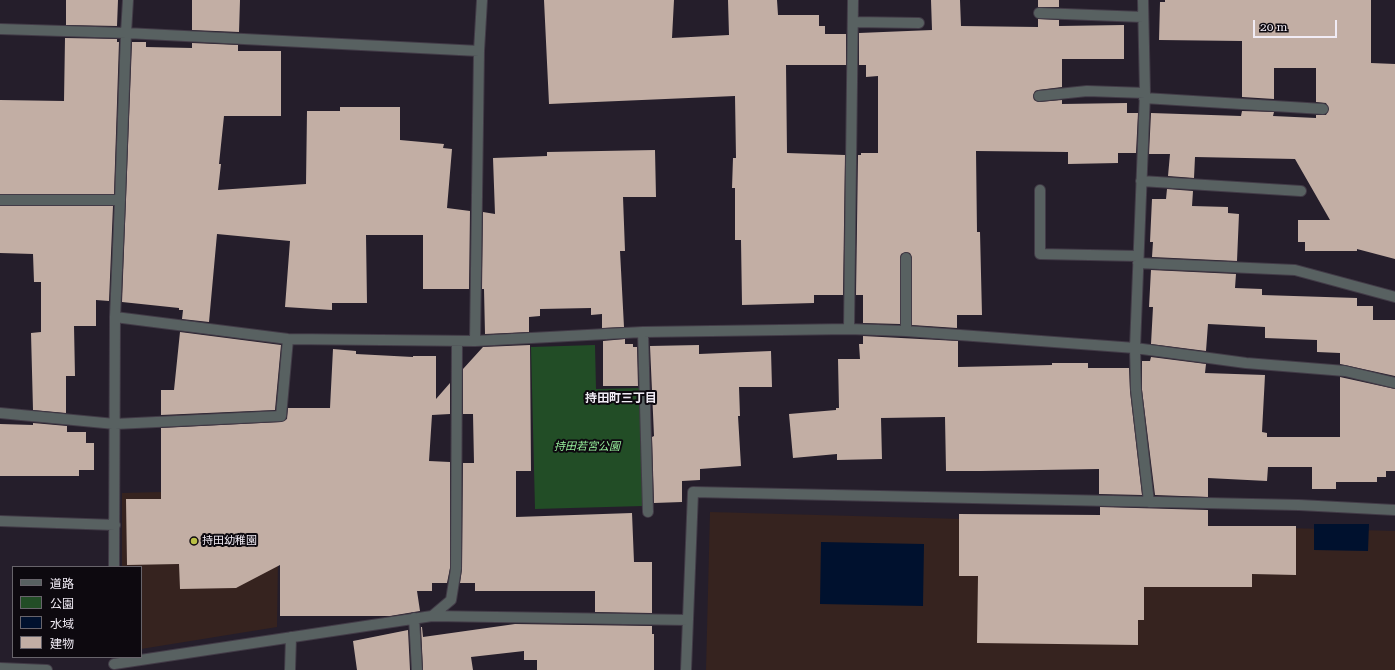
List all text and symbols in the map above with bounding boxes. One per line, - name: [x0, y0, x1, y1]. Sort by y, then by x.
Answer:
- scale bar: [1255, 12, 1339, 38]
- text: 20 m: [1260, 20, 1287, 34]
- district label: 持田町三丁目: [585, 391, 657, 405]
- park label: 持田若宮公園: [554, 440, 620, 454]
- place label: 持田幼稚園: [202, 534, 257, 548]
- marker: 持田幼稚園: [189, 536, 199, 546]
- legend: [12, 566, 142, 658]
- text: 道路: [50, 577, 74, 591]
- text: 公園: [50, 597, 74, 611]
- text: 水域: [50, 617, 74, 631]
- text: 建物: [50, 637, 74, 651]

